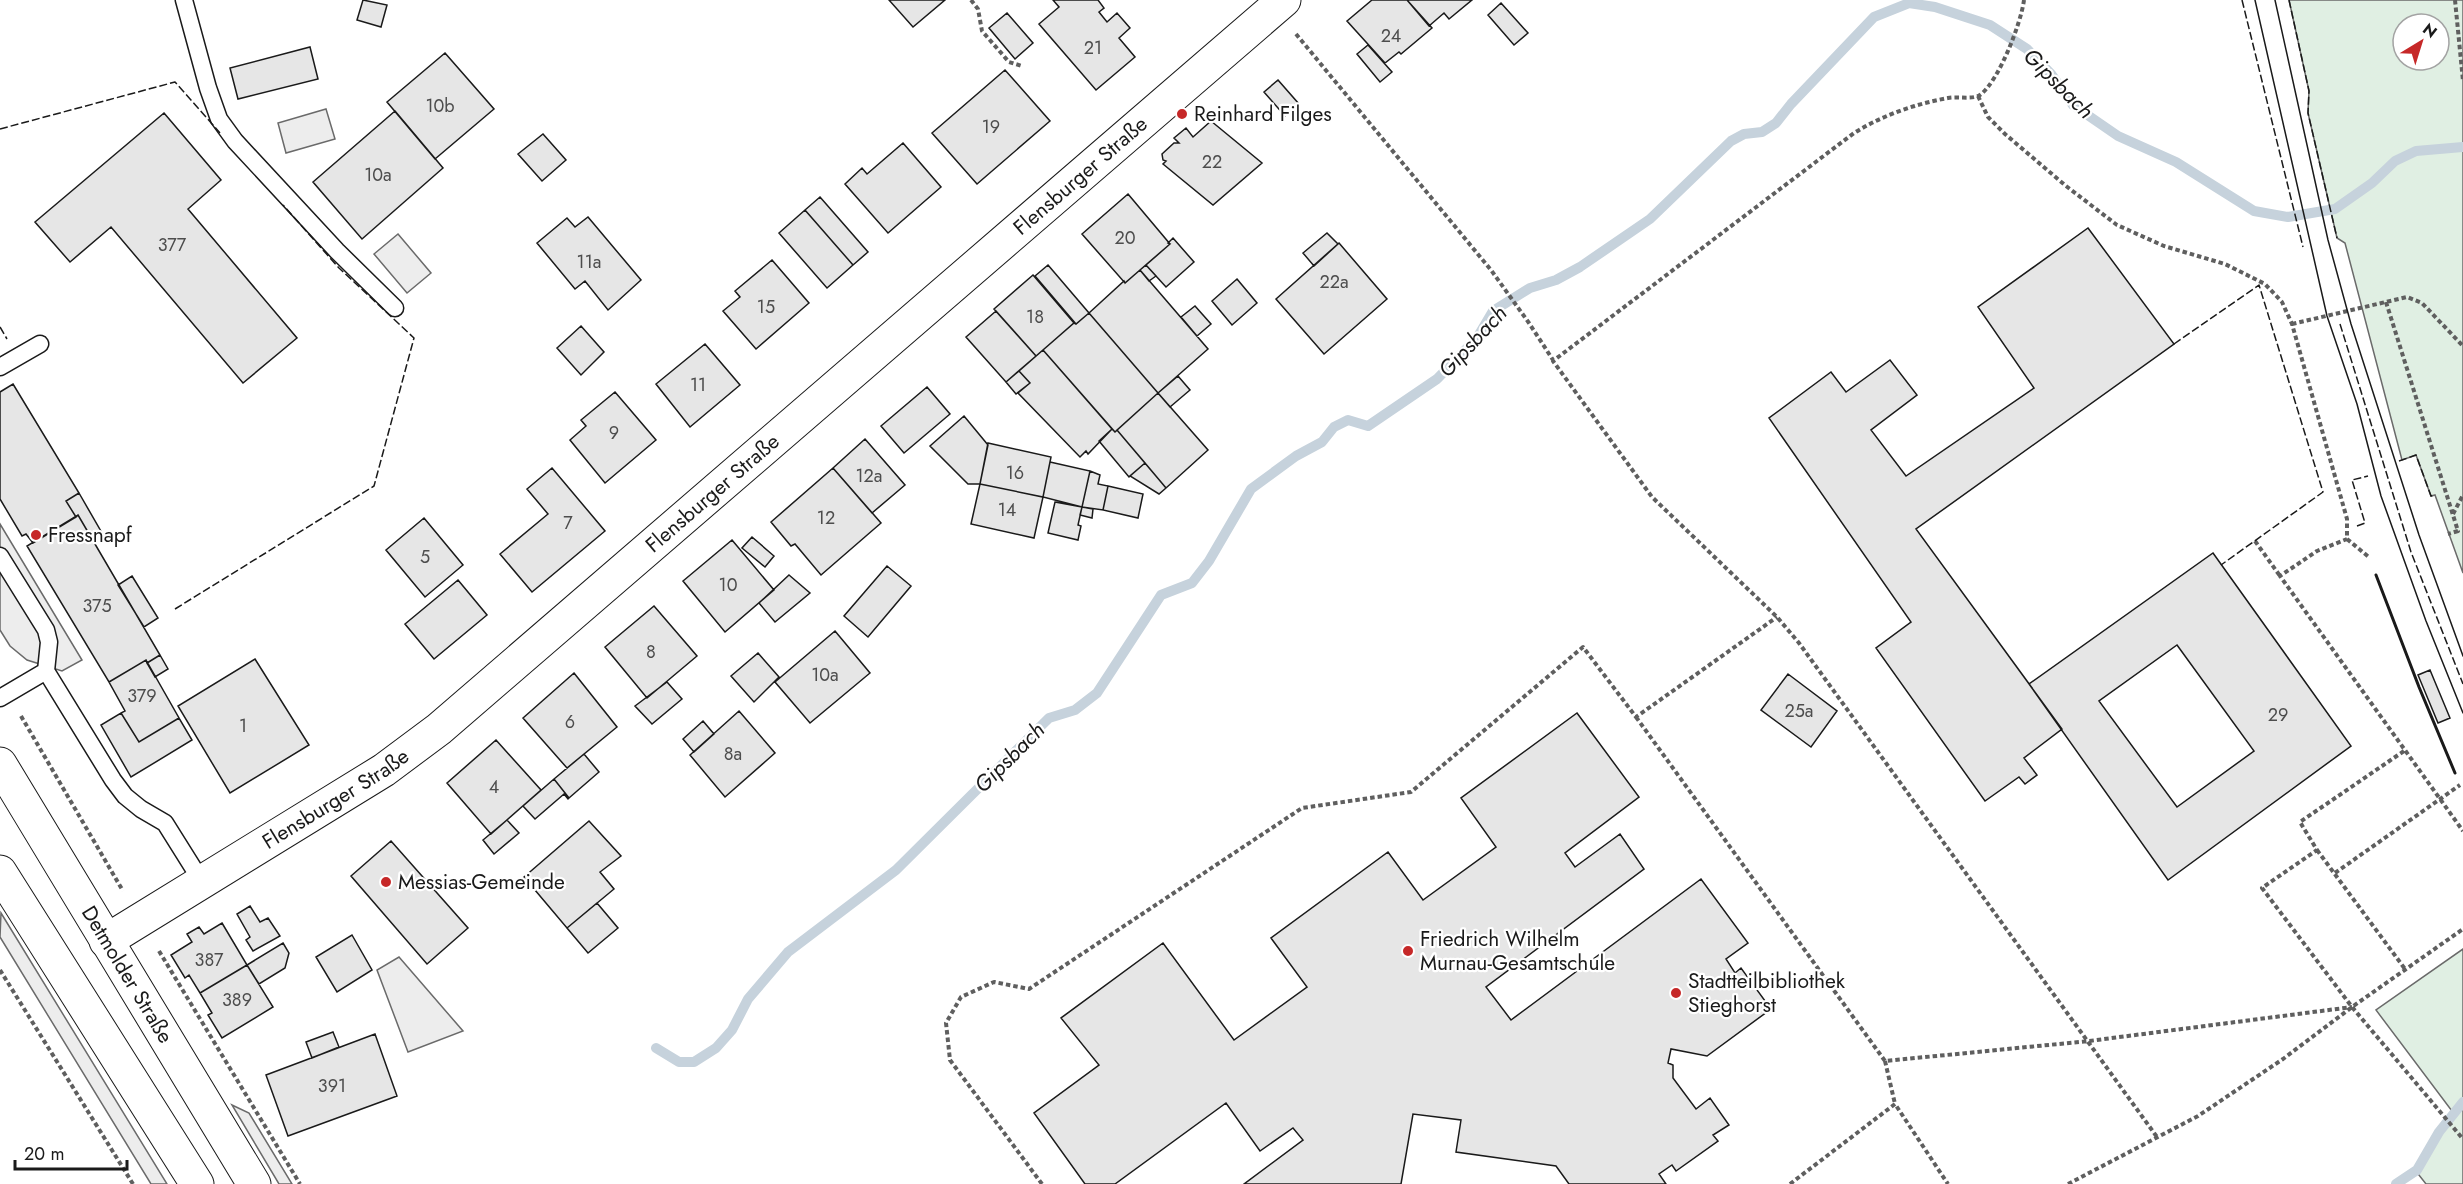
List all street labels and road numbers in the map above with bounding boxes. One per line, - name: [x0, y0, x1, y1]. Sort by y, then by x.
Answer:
- street label: Flensburger Straße: [1007, 109, 1154, 242]
- street label: Flensburger Straße: [639, 427, 786, 560]
- street label: Flensburger Straße: [256, 741, 415, 856]
- street label: Detmolder Straße: [74, 900, 181, 1049]

